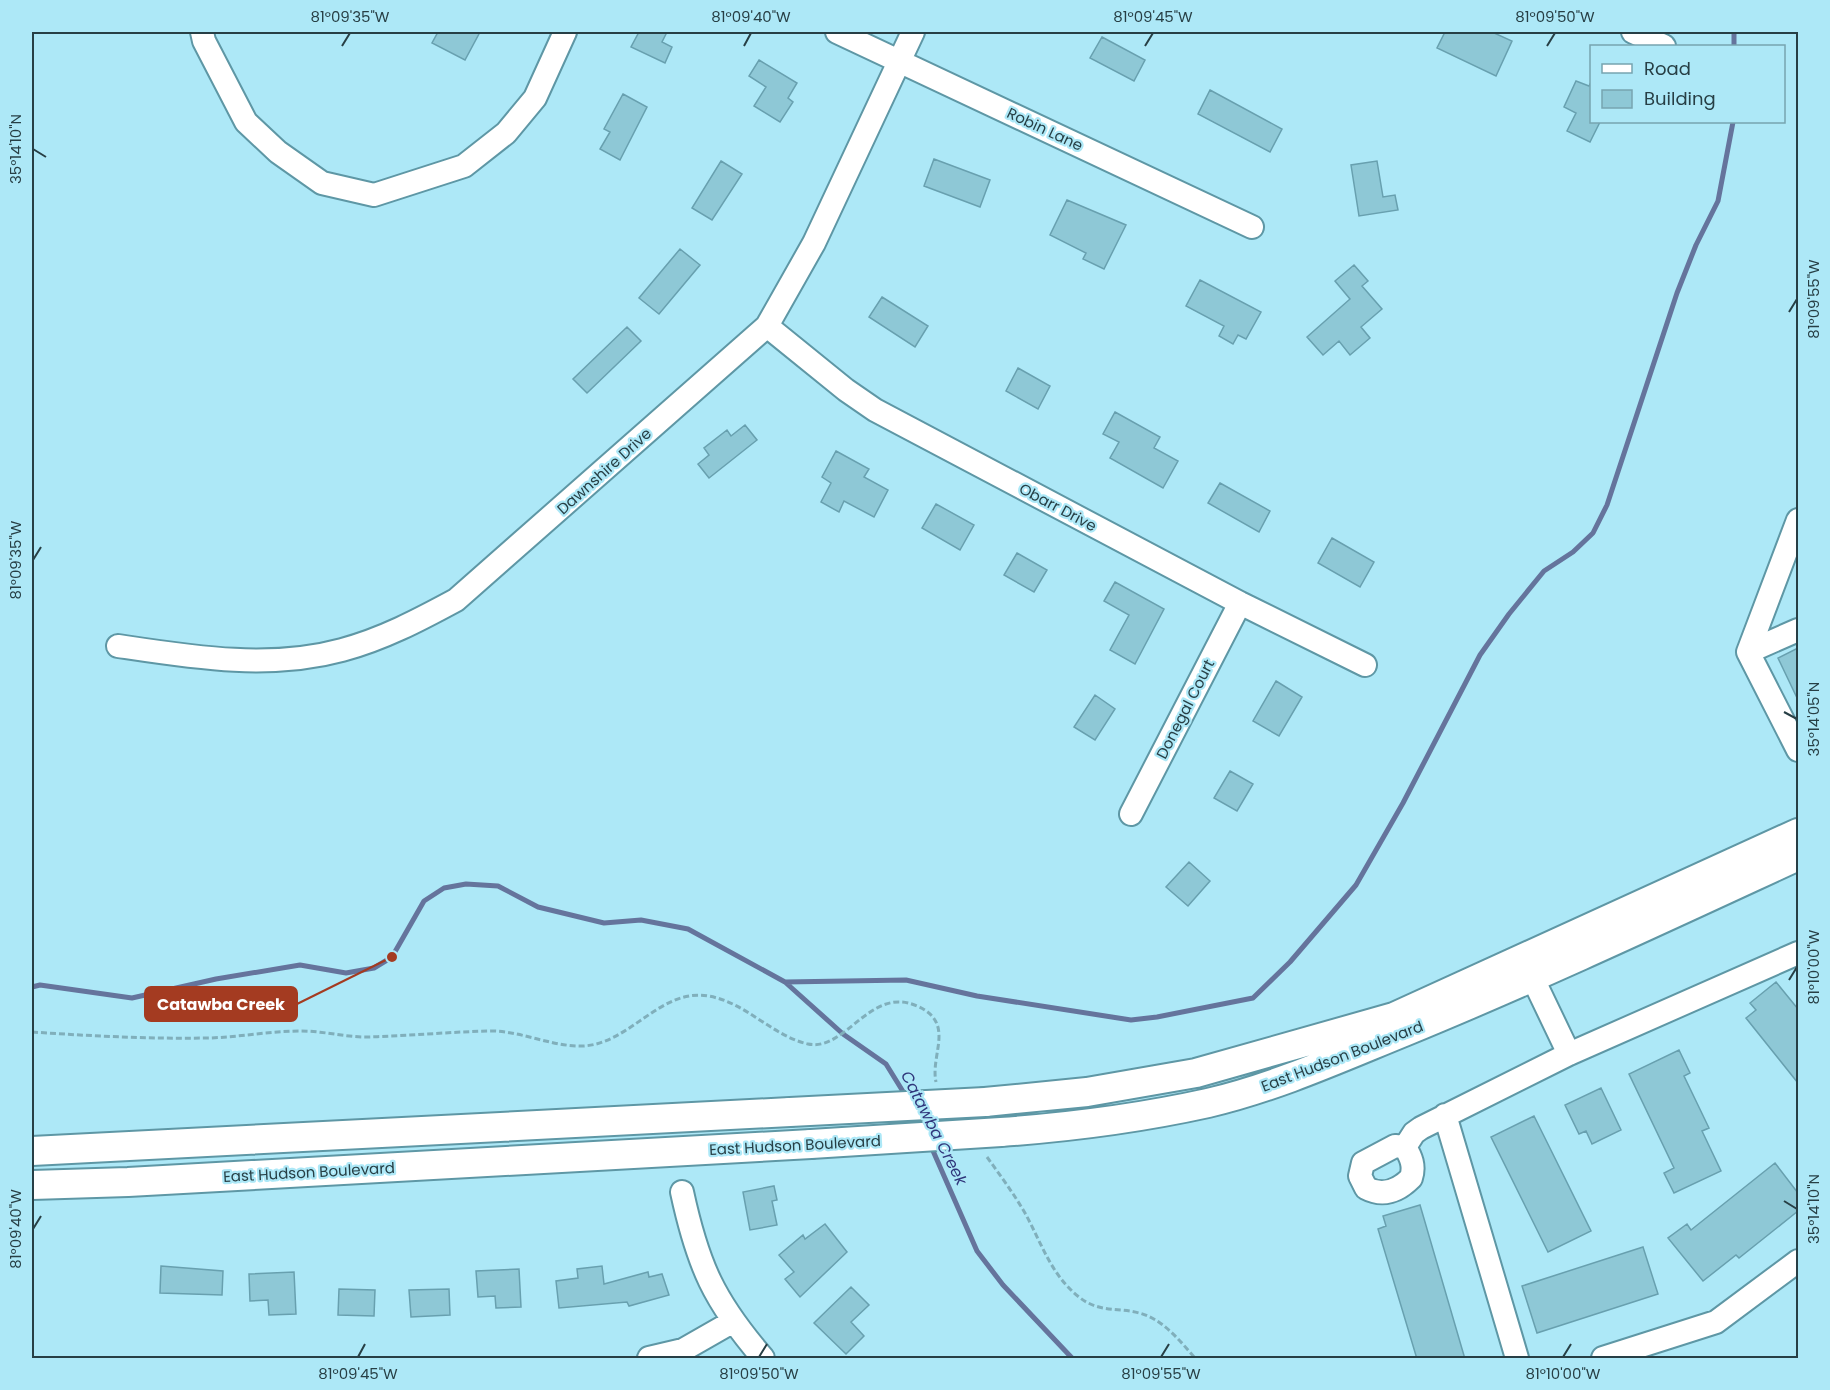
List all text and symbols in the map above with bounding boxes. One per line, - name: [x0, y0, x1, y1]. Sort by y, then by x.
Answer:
- text: 81°09'35"W: [311, 6, 390, 27]
- text: 81°09'40"W: [711, 6, 791, 27]
- text: 81°09'45"W: [1113, 6, 1193, 27]
- text: 81°09'50"W: [1515, 6, 1595, 27]
- legend: [1590, 45, 1785, 123]
- text: Road: [1644, 56, 1691, 81]
- text: Building: [1644, 86, 1716, 111]
- street label: Robin Lane: [1004, 102, 1086, 156]
- text: 35°14'10"N: [5, 114, 26, 184]
- text: 81°09'55"W: [1803, 259, 1824, 339]
- street label: Dawnshire Drive: [552, 423, 656, 519]
- street label: Obarr Drive: [1016, 478, 1100, 536]
- text: 81°09'35"W: [5, 520, 26, 599]
- street label: Donegal Court: [1151, 656, 1219, 762]
- text: 35°14'05"N: [1803, 682, 1824, 756]
- text: 81°10'00"W: [1803, 929, 1824, 1004]
- callout: Catawba Creek: [145, 987, 297, 1021]
- text: Catawba Creek: [157, 993, 285, 1016]
- street label: East Hudson Boulevard: [1258, 1015, 1426, 1097]
- water label: Catawba Creek: [895, 1067, 973, 1190]
- street label: East Hudson Boulevard: [709, 1130, 881, 1160]
- street label: East Hudson Boulevard: [223, 1157, 395, 1187]
- text: 35°14'10"N: [1803, 1174, 1824, 1244]
- text: 81°09'40"W: [5, 1189, 26, 1269]
- text: 81°09'45"W: [318, 1363, 398, 1384]
- text: 81°09'50"W: [719, 1363, 799, 1384]
- text: 81°09'55"W: [1121, 1363, 1201, 1384]
- text: 81°10'00"W: [1526, 1363, 1601, 1384]

